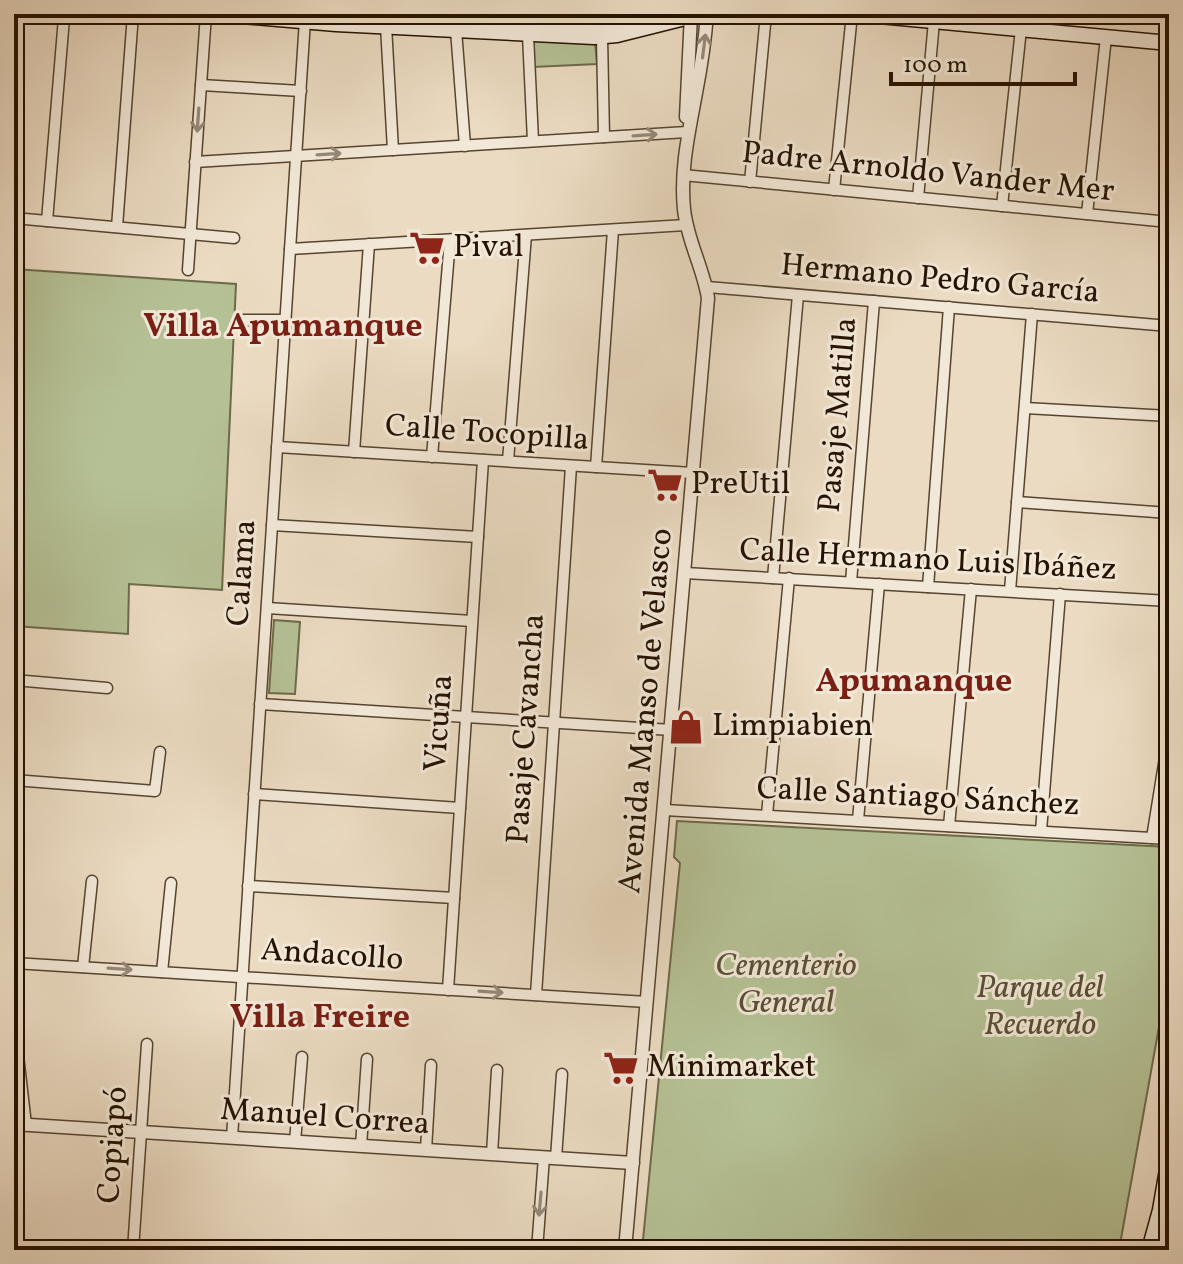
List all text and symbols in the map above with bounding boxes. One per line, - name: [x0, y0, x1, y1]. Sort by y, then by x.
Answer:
- one-way arrow: [696, 33, 711, 60]
- scale bar: [891, 36, 1075, 86]
- text: 100 m: [903, 49, 968, 83]
- one-way arrow: [190, 106, 205, 133]
- one-way arrow: [631, 127, 657, 142]
- street label: Padre Arnoldo Vander Mer: [740, 132, 1116, 214]
- one-way arrow: [315, 146, 342, 161]
- place label: Pival: [453, 226, 524, 270]
- supermarket icon: Pival: [408, 229, 446, 267]
- street label: Hermano Pedro García: [779, 244, 1101, 316]
- district label: Villa Apumanque: [143, 304, 423, 351]
- street label: Pasaje Matilla: [809, 315, 869, 515]
- street label: Calle Tocopilla: [383, 405, 591, 463]
- place label: PreUtil: [691, 463, 790, 507]
- supermarket icon: PreUtil: [646, 466, 684, 504]
- street label: Calama: [217, 518, 269, 628]
- street label: Avenida Manso de Velasco: [609, 526, 685, 896]
- street label: Calle Hermano Luis Ibáñez: [738, 529, 1118, 593]
- street label: Pasaje Cavancha: [497, 612, 557, 846]
- district label: Apumanque: [816, 659, 1012, 706]
- street label: Vicuña: [415, 673, 465, 773]
- place label: Limpiabien: [712, 705, 873, 749]
- shop icon: Limpiabien: [667, 708, 705, 746]
- street label: Calle Santiago Sánchez: [755, 768, 1081, 828]
- street label: Andacollo: [259, 929, 405, 983]
- park label: Cementerio General: [715, 945, 857, 1026]
- one-way arrow: [106, 962, 133, 977]
- park label: Parque del Recuerdo: [976, 967, 1104, 1048]
- one-way arrow: [477, 985, 504, 1000]
- district label: Villa Freire: [230, 995, 410, 1042]
- place label: Minimarket: [647, 1046, 816, 1090]
- supermarket icon: Minimarket: [602, 1049, 640, 1087]
- street label: Copiapó: [88, 1085, 140, 1205]
- street label: Manuel Correa: [219, 1089, 431, 1147]
- one-way arrow: [532, 1190, 547, 1217]

